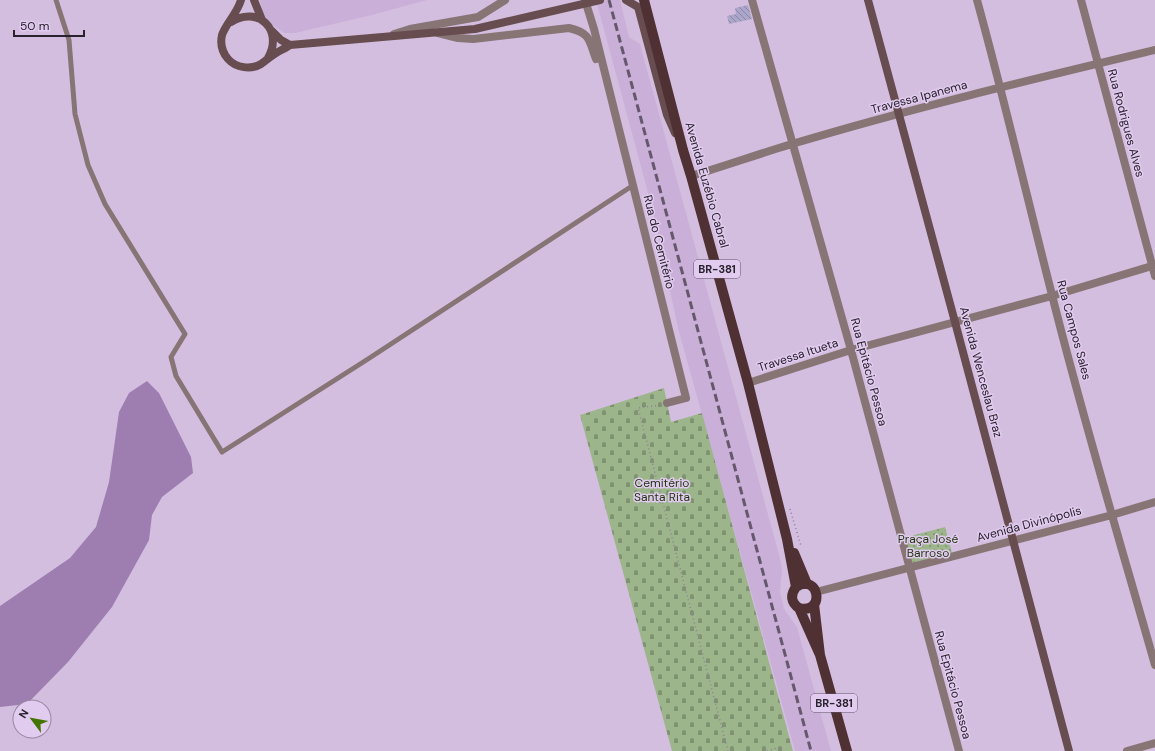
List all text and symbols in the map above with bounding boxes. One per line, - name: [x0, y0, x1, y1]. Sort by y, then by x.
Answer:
- scale bar: [14, 12, 84, 38]
- text: 50 m: [20, 18, 49, 34]
- street label: Rua Rodrigues Alves: [1104, 67, 1148, 179]
- street label: Travessa Ipanema: [869, 76, 969, 118]
- street label: Avenida Euzébio Cabral: [681, 120, 733, 250]
- street label: Rua do Cemitério: [640, 193, 678, 291]
- road number: BR-381: [694, 260, 740, 278]
- street label: Rua Campos Sales: [1053, 278, 1095, 382]
- street label: Avenida Wenceslau Braz: [956, 305, 1006, 439]
- street label: Rua Epitácio Pessoa: [847, 316, 891, 428]
- street label: Travessa Itueta: [756, 334, 840, 376]
- park label: Cemitério Santa Rita: [634, 475, 690, 505]
- street label: Avenida Divinópolis: [975, 502, 1083, 546]
- park label: Praça José Barroso: [898, 531, 958, 561]
- street label: Rua Epitácio Pessoa: [931, 629, 975, 741]
- road number: BR-381: [811, 694, 857, 712]
- north arrow: [12, 699, 52, 739]
- text: N: [15, 707, 32, 721]

